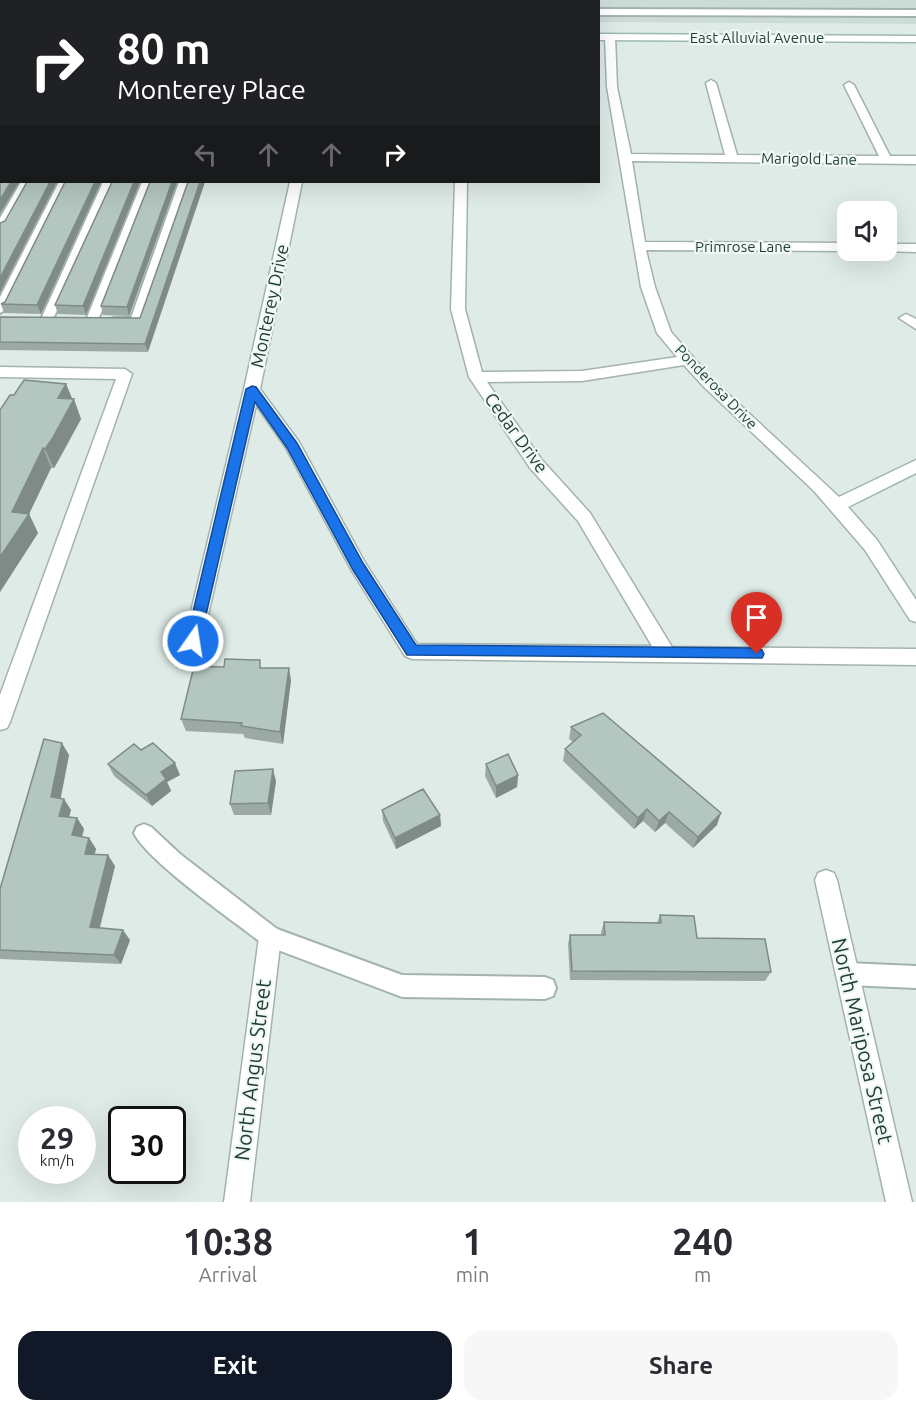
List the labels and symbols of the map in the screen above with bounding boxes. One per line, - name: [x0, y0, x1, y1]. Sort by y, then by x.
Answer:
- street label: East Alluvial Avenue: [690, 29, 824, 46]
- street label: Marigold Lane: [761, 149, 857, 168]
- street label: Primrose Lane: [695, 238, 791, 255]
- street label: Monterey Drive: [246, 242, 292, 369]
- street label: Ponderosa Drive: [672, 341, 761, 432]
- street label: Cedar Drive: [481, 388, 553, 476]
- pin: [731, 592, 782, 654]
- position arrow: [161, 609, 225, 673]
- street label: North Mariposa Street: [828, 936, 898, 1146]
- street label: North Angus Street: [229, 978, 275, 1162]
- speed limit sign: 30: [108, 1106, 186, 1184]

